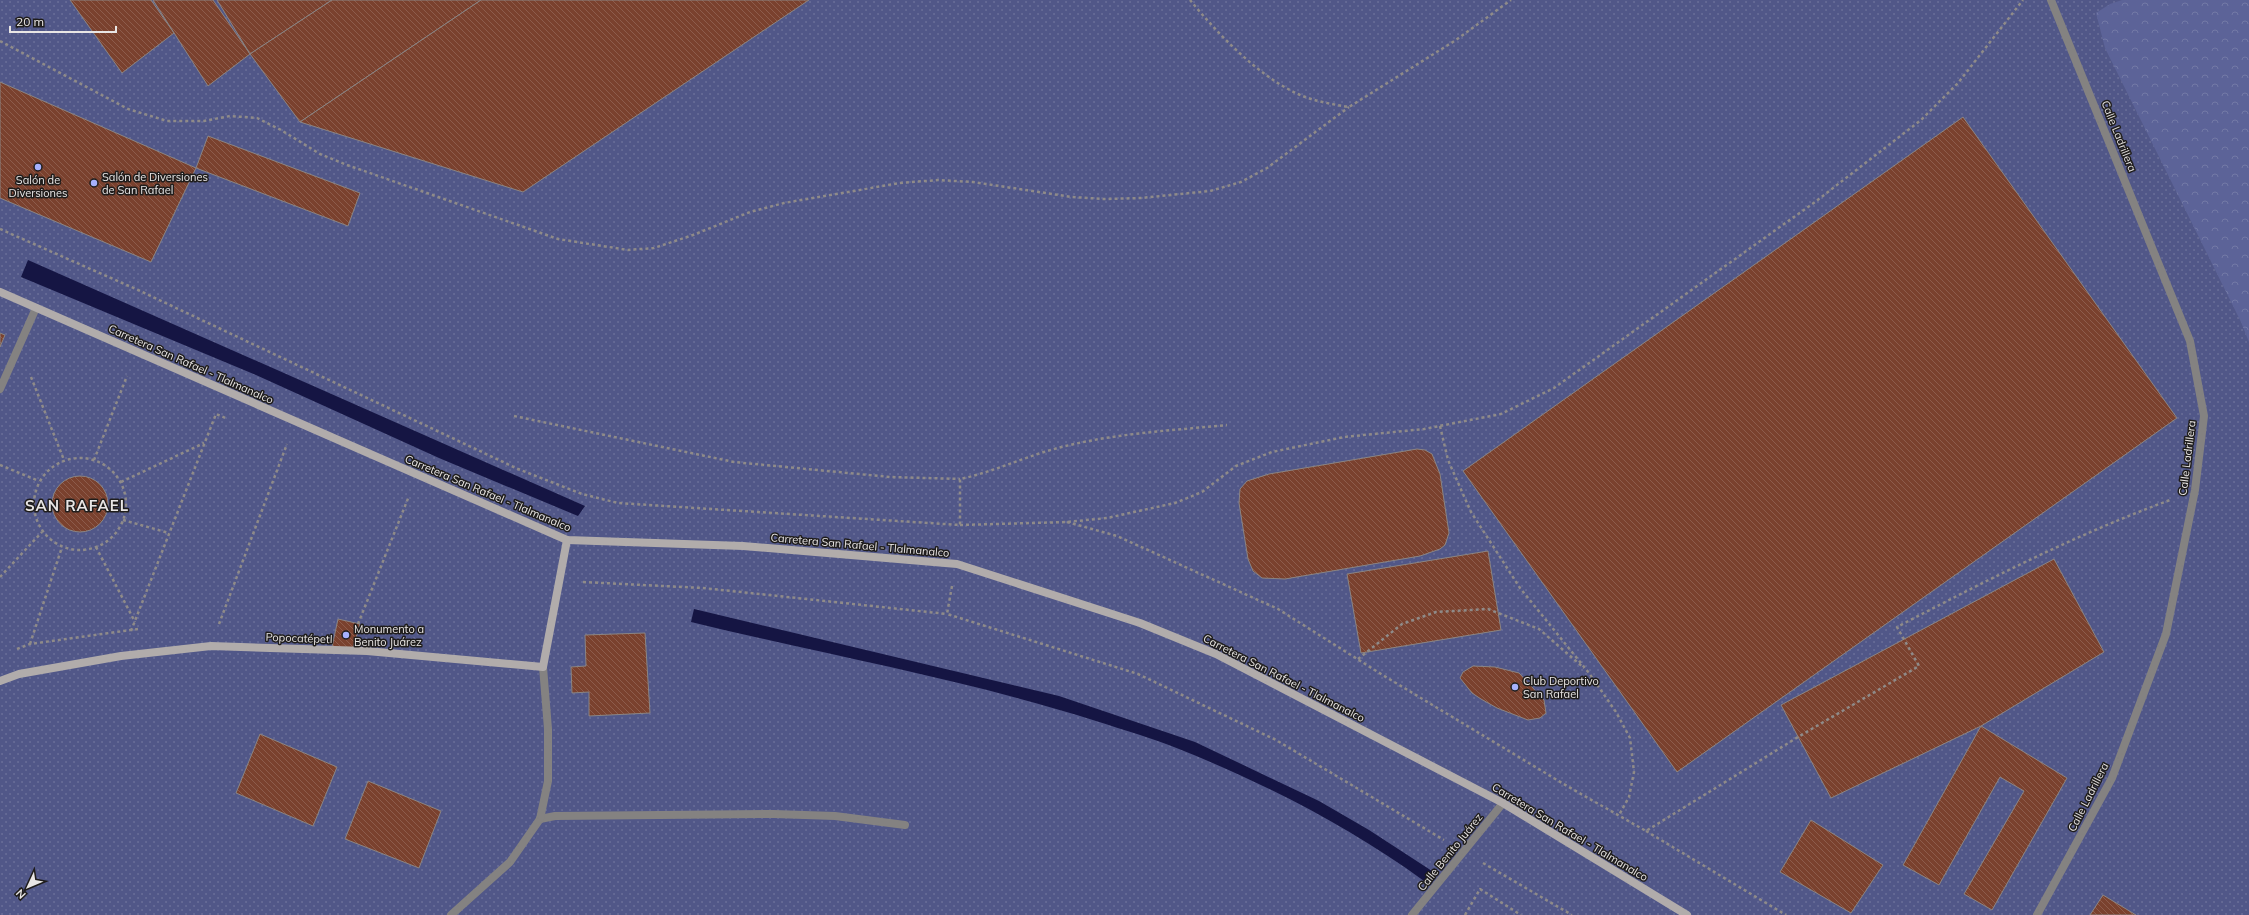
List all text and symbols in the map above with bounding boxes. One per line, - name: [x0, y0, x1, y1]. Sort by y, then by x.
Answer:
- scale bar: [10, 8, 116, 34]
- text: 20 m: [16, 14, 44, 29]
- street label: Calle Ladrillera: [2098, 98, 2140, 174]
- marker: Salón de Diversiones: [33, 162, 43, 172]
- place label: Salón de Diversiones de San Rafael: [102, 170, 208, 197]
- place label: Salón de Diversiones: [9, 173, 67, 200]
- marker: Salón de Diversiones de San Rafael: [89, 178, 99, 188]
- street label: Carretera San Rafael - Tlalmanalco: [106, 321, 276, 407]
- street label: Calle Ladrillera: [2175, 420, 2199, 496]
- street label: Carretera San Rafael - Tlalmanalco: [403, 452, 573, 534]
- district label: SAN RAFAEL: [25, 496, 129, 515]
- street label: Carretera San Rafael - Tlalmanalco: [770, 530, 950, 560]
- place label: Monumento a Benito Juárez: [354, 622, 424, 649]
- street label: Popocatépetl: [265, 630, 333, 646]
- marker: Monumento a Benito Juárez: [341, 630, 351, 640]
- street label: Carretera San Rafael - Tlalmanalco: [1201, 631, 1367, 725]
- place label: Club Deportivo San Rafael: [1523, 674, 1599, 701]
- marker: Club Deportivo San Rafael: [1510, 682, 1520, 692]
- street label: Calle Ladrillera: [2065, 760, 2111, 834]
- street label: Carretera San Rafael - Tlalmanalco: [1490, 780, 1650, 884]
- street label: Calle Benito Juárez: [1414, 810, 1486, 894]
- north arrow: [8, 867, 48, 907]
- text: N: [13, 886, 29, 902]

